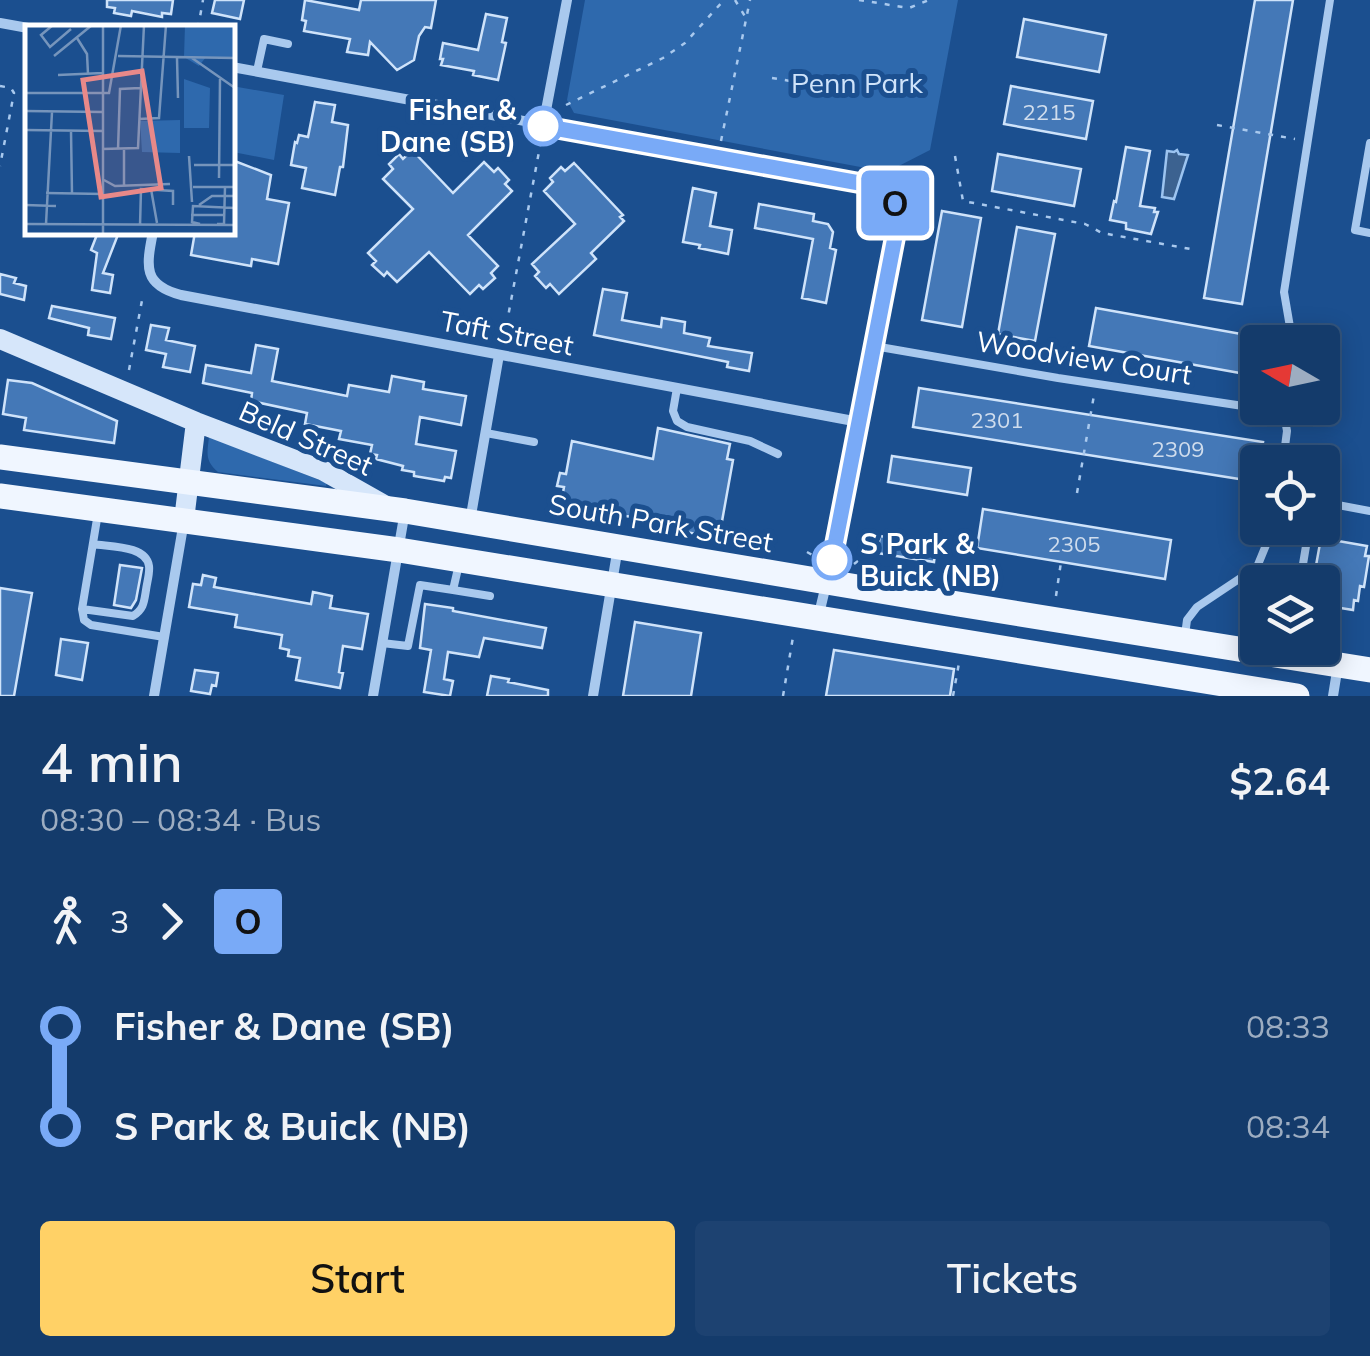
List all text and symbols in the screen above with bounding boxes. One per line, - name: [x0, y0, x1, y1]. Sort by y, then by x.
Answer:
- inset map: [25, 25, 235, 235]
- park label: Penn Park: [791, 65, 924, 100]
- place label: Fisher & Dane (SB): [380, 92, 517, 159]
- house number: 2215: [1023, 98, 1075, 126]
- marker: Fisher & Dane (SB): [524, 107, 562, 145]
- line badge: O: [862, 170, 928, 236]
- text: O: [881, 181, 909, 225]
- street label: Taft Street: [438, 302, 577, 363]
- street label: Woodview Court: [974, 323, 1194, 392]
- north arrow: [1240, 325, 1340, 425]
- map controls: [1240, 325, 1340, 665]
- street label: Beld Street: [234, 393, 379, 483]
- house number: 2301: [971, 406, 1023, 434]
- house number: 2309: [1152, 435, 1204, 463]
- button: locate: [1240, 445, 1340, 545]
- street label: South Park Street: [546, 486, 776, 559]
- place label: S Park & Buick (NB): [860, 526, 1001, 593]
- house number: 2305: [1048, 530, 1100, 558]
- marker: S Park & Buick (NB): [813, 541, 851, 579]
- button: layers: [1240, 565, 1340, 665]
- text: 4 min: [40, 727, 183, 796]
- text: $2.64: [1229, 757, 1330, 805]
- text: 08:30 – 08:34 · Bus: [40, 799, 321, 839]
- icon: walk: [40, 894, 95, 949]
- icon: forward: [144, 894, 199, 949]
- text: O: [234, 899, 262, 943]
- text: 3: [110, 901, 129, 941]
- text: Fisher & Dane (SB): [114, 1002, 455, 1050]
- text: 08:33: [1246, 1006, 1330, 1046]
- text: S Park & Buick (NB): [114, 1102, 471, 1150]
- text: 08:34: [1246, 1106, 1330, 1146]
- button: Start: [40, 1221, 675, 1336]
- button: Tickets: [695, 1221, 1330, 1336]

